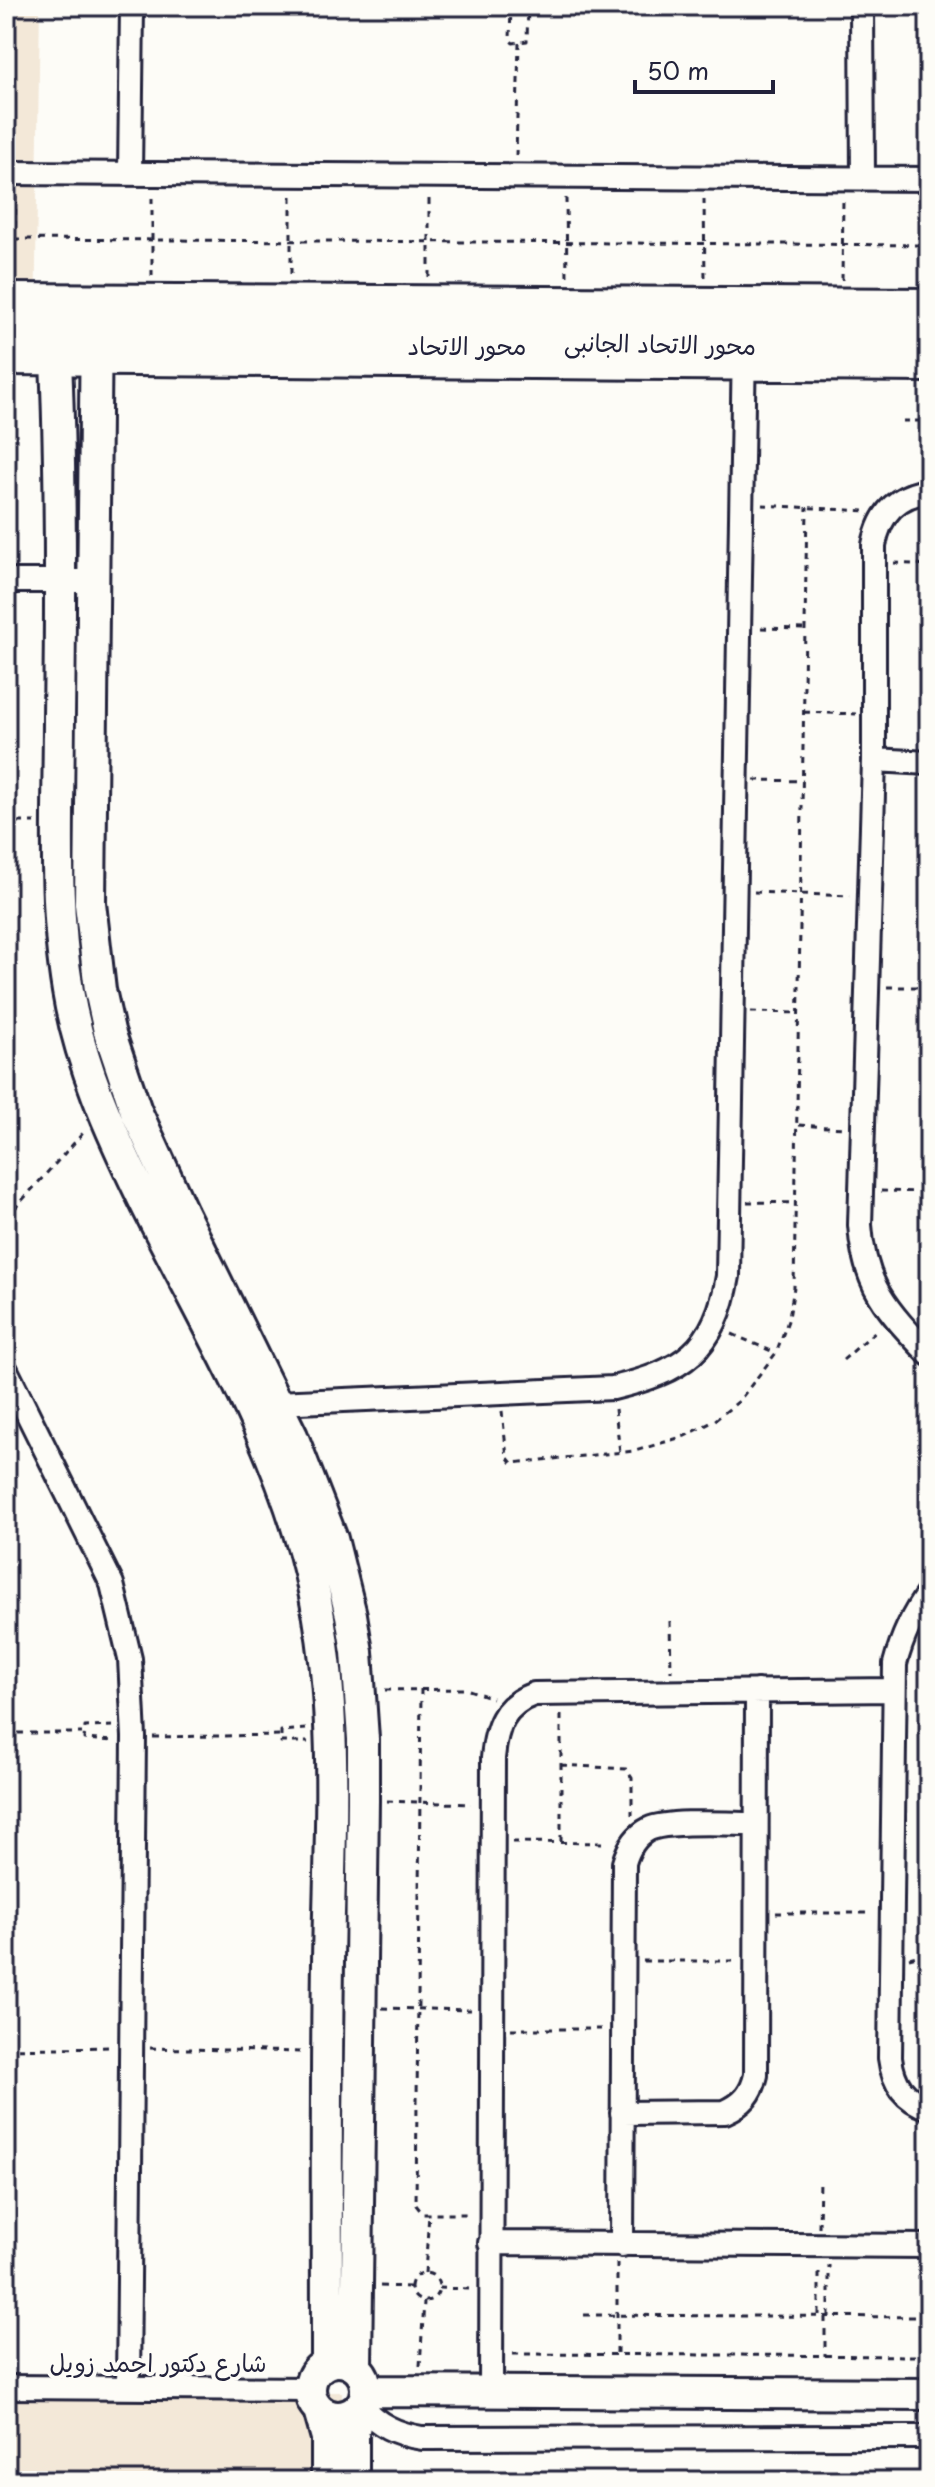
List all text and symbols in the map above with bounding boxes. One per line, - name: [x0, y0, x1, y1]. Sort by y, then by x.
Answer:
- scale bar: [635, 44, 773, 94]
- text: 50 m: [647, 52, 709, 88]
- street label: محور الاتحاد الجانبى: [564, 323, 756, 363]
- street label: محور الاتحاد: [408, 327, 526, 363]
- street label: شارع دكتور احمد زويل: [49, 2344, 267, 2381]

